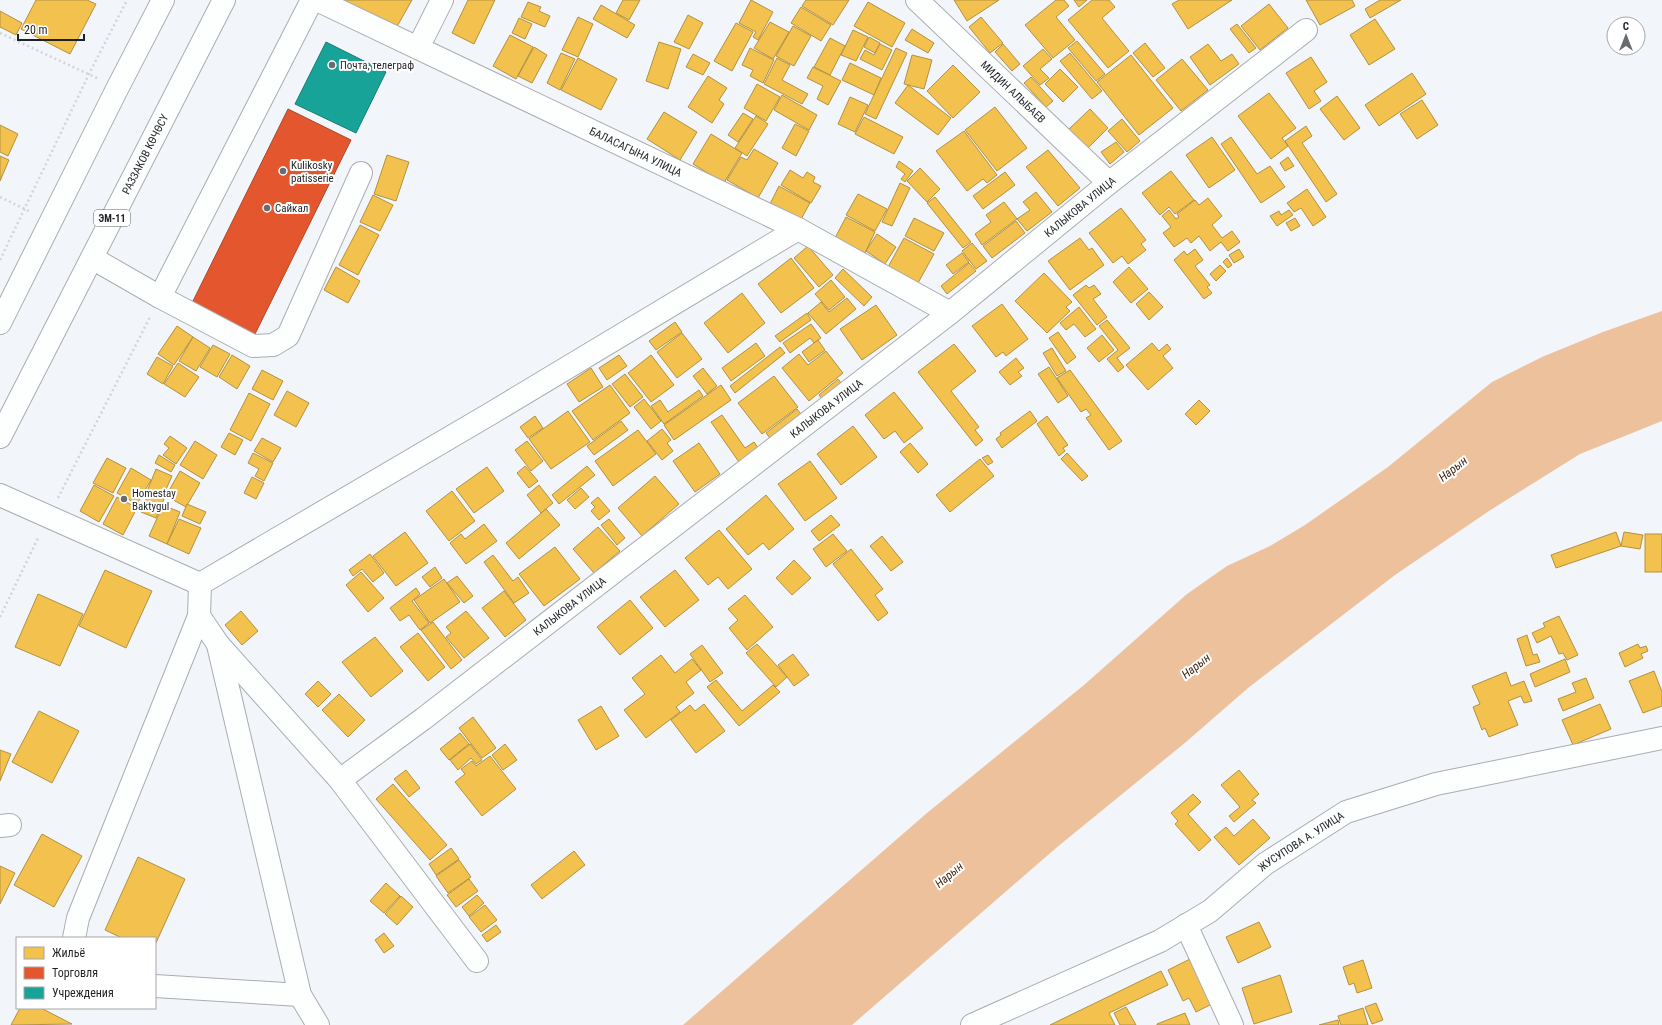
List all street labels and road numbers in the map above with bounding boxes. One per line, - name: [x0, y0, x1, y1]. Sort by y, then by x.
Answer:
- street label: МИДИН АЛЫБАЕВ: [978, 58, 1048, 125]
- street label: РАЗЗАКОВ КӨЧӨСҮ: [119, 112, 171, 196]
- street label: БАЛАСАГЫНА УЛИЦА: [588, 124, 685, 180]
- street label: КАЛЫКОВА УЛИЦА: [1042, 174, 1119, 240]
- road number: ЭМ-11: [94, 210, 130, 226]
- street label: КАЛЫКОВА УЛИЦА: [787, 376, 866, 440]
- street label: КАЛЫКОВА УЛИЦА: [531, 574, 609, 638]
- street label: ЖУСУПОВА А. УЛИЦА: [1255, 808, 1347, 874]

